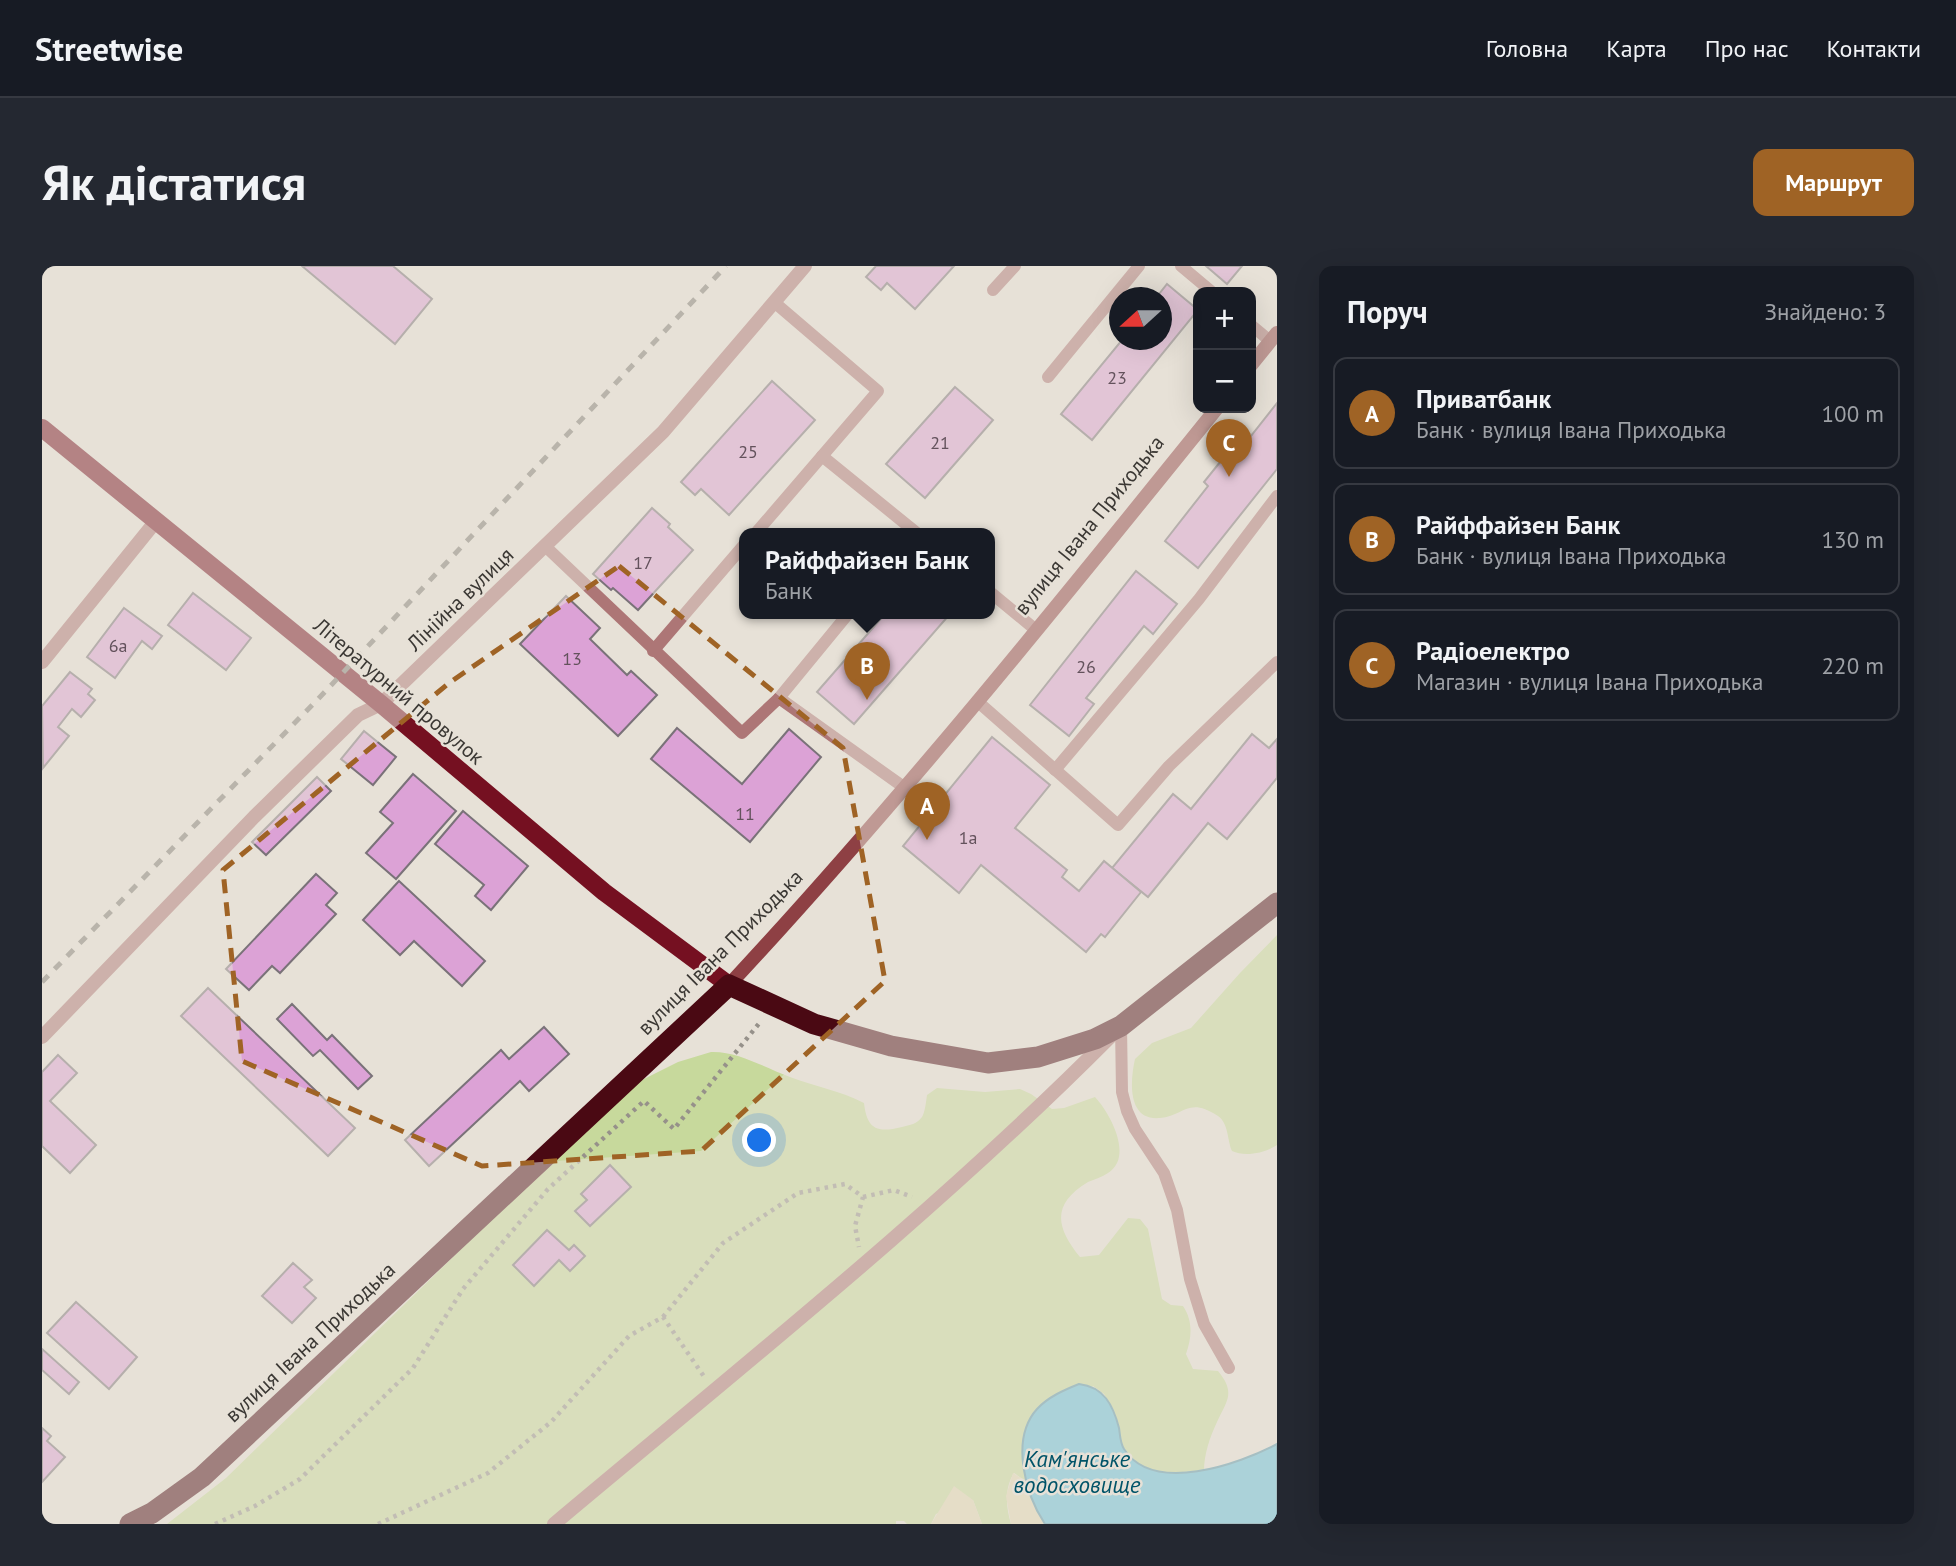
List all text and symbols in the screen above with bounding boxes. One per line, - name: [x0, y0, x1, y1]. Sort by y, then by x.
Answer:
- text: Streetwise: [35, 27, 183, 70]
- text: Головна: [1486, 33, 1568, 64]
- text: Карта: [1606, 33, 1667, 64]
- text: Про нас: [1705, 33, 1789, 64]
- text: Контакти: [1827, 33, 1921, 64]
- button: Маршрут: [1753, 149, 1914, 216]
- text: Як дістатися: [42, 150, 306, 214]
- north arrow: [1109, 287, 1172, 350]
- map controls: [1193, 287, 1256, 413]
- button: +: [1193, 287, 1256, 350]
- text: Поруч: [1347, 292, 1428, 331]
- text: Знайдено: 3: [1765, 297, 1886, 326]
- button: −: [1193, 350, 1256, 413]
- house number: 23: [1107, 366, 1127, 389]
- text: Приватбанк: [1416, 382, 1551, 415]
- text: A: [1365, 399, 1379, 428]
- text: 100 m: [1822, 399, 1884, 428]
- text: Банк · вулиця Івана Приходька: [1416, 415, 1726, 444]
- pin: C: [1206, 419, 1252, 477]
- street label: вулиця Івана Приходька: [1008, 430, 1170, 620]
- house number: 21: [930, 431, 950, 454]
- house number: 25: [738, 440, 758, 463]
- text: Райффайзен Банк: [1416, 508, 1620, 541]
- text: B: [1365, 525, 1379, 554]
- text: 130 m: [1822, 525, 1884, 554]
- popup: [739, 528, 995, 619]
- street label: Лінійна вулиця: [400, 541, 519, 657]
- text: Банк · вулиця Івана Приходька: [1416, 541, 1726, 570]
- text: Райффайзен Банк: [765, 543, 969, 576]
- house number: 17: [633, 551, 653, 574]
- text: Банк: [765, 576, 812, 605]
- street label: Літературний провулок: [307, 611, 490, 770]
- house number: 6а: [109, 634, 127, 657]
- text: Радіоелектро: [1416, 634, 1570, 667]
- pin: B: [844, 642, 890, 700]
- house number: 13: [562, 647, 582, 670]
- text: C: [1366, 651, 1378, 680]
- text: 220 m: [1822, 651, 1884, 680]
- house number: 26: [1076, 655, 1096, 678]
- text: Магазин · вулиця Івана Приходька: [1416, 667, 1763, 696]
- pin: A: [904, 782, 950, 840]
- house number: 11: [735, 802, 755, 825]
- house number: 1а: [959, 826, 977, 849]
- street label: вулиця Івана Приходька: [632, 864, 808, 1040]
- your location: [742, 1123, 776, 1157]
- street label: вулиця Івана Приходька: [219, 1256, 401, 1428]
- water label: Кам'янське водосховище: [1014, 1444, 1141, 1499]

